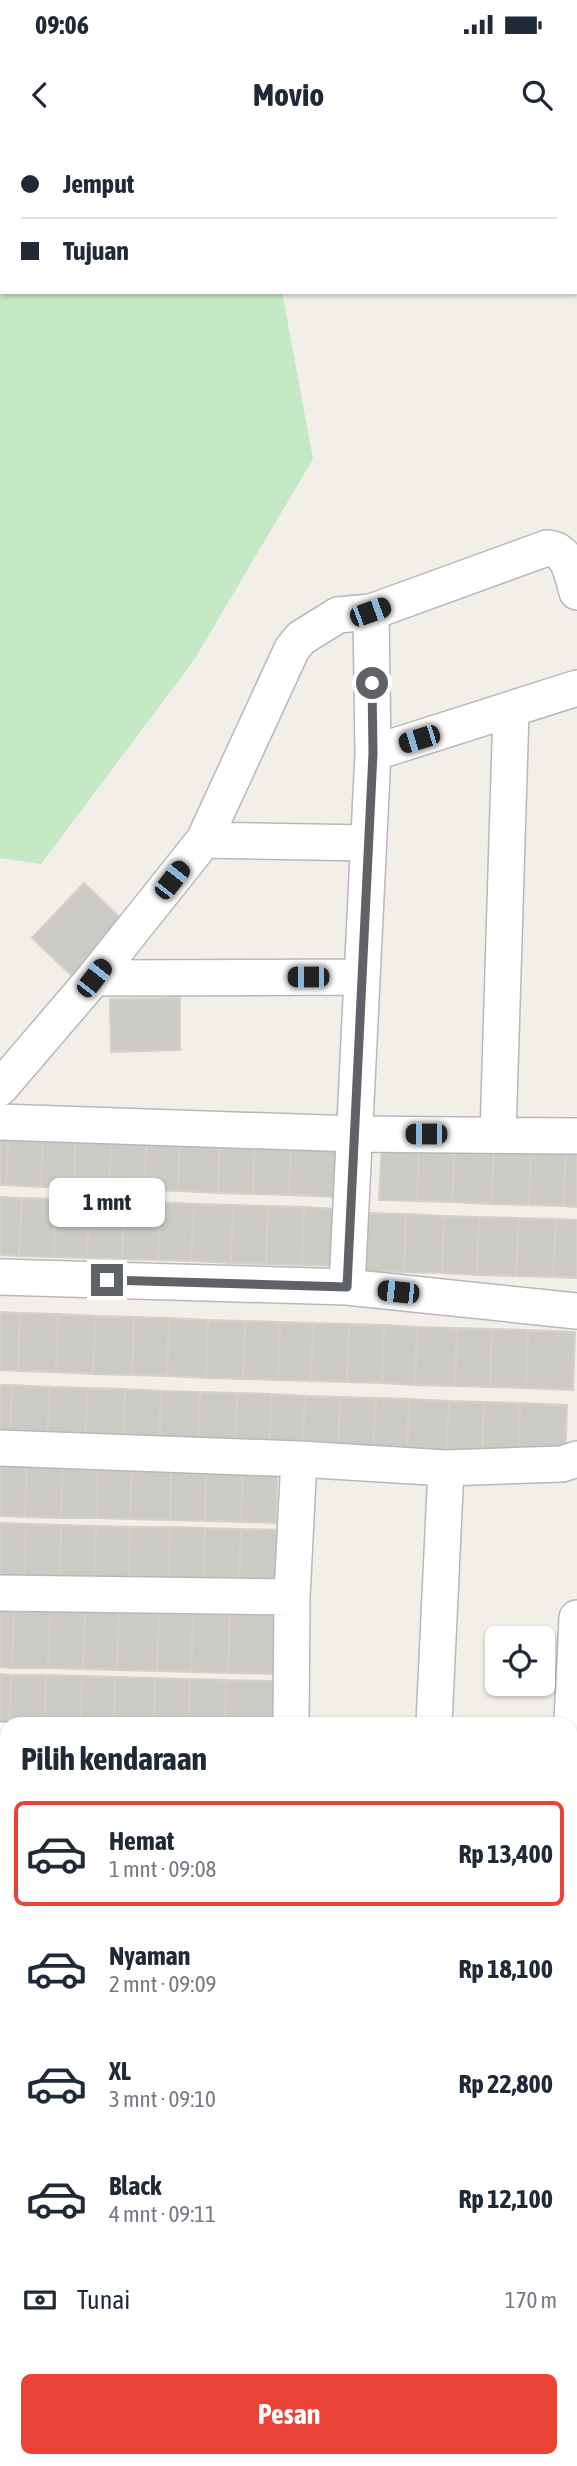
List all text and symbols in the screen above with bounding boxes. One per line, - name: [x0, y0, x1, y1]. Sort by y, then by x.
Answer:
- text: 09:06: [35, 10, 89, 40]
- icon: back: [21, 76, 59, 114]
- text: Movio: [253, 76, 324, 113]
- icon: search: [518, 76, 556, 114]
- text: Jemput: [63, 169, 134, 199]
- text: Tujuan: [63, 236, 129, 266]
- car: [347, 595, 394, 629]
- route start: [356, 667, 388, 699]
- car: [396, 723, 443, 755]
- car: [151, 857, 194, 903]
- car: [73, 955, 116, 1001]
- car: [288, 967, 330, 988]
- car: [406, 1124, 448, 1145]
- callout: 1 mnt: [49, 1178, 165, 1228]
- text: 1 mnt: [83, 1189, 131, 1215]
- route end: [91, 1264, 123, 1296]
- car: [377, 1279, 420, 1305]
- map controls: [485, 1626, 555, 1696]
- button: locate: [485, 1626, 555, 1696]
- text: Pilih kendaraan: [21, 1740, 207, 1777]
- icon: car: [25, 1822, 88, 1885]
- text: Hemat: [109, 1826, 174, 1856]
- text: Rp 13,400: [458, 1839, 553, 1869]
- text: 1 mnt · 09:08: [109, 1856, 216, 1882]
- icon: car: [25, 1937, 88, 2000]
- text: Nyaman: [109, 1941, 190, 1971]
- text: Rp 18,100: [458, 1954, 553, 1984]
- text: 2 mnt · 09:09: [109, 1971, 216, 1997]
- icon: car: [25, 2052, 88, 2115]
- text: XL: [109, 2056, 131, 2086]
- text: Rp 22,800: [458, 2069, 553, 2099]
- text: 3 mnt · 09:10: [109, 2086, 216, 2112]
- icon: car: [25, 2167, 88, 2230]
- text: Black: [109, 2171, 161, 2201]
- text: Rp 12,100: [458, 2184, 553, 2214]
- text: 4 mnt · 09:11: [109, 2201, 216, 2227]
- icon: cash: [21, 2281, 59, 2319]
- text: Tunai: [77, 2285, 130, 2315]
- text: 170 m: [505, 2287, 557, 2313]
- button: Pesan: [21, 2374, 557, 2454]

